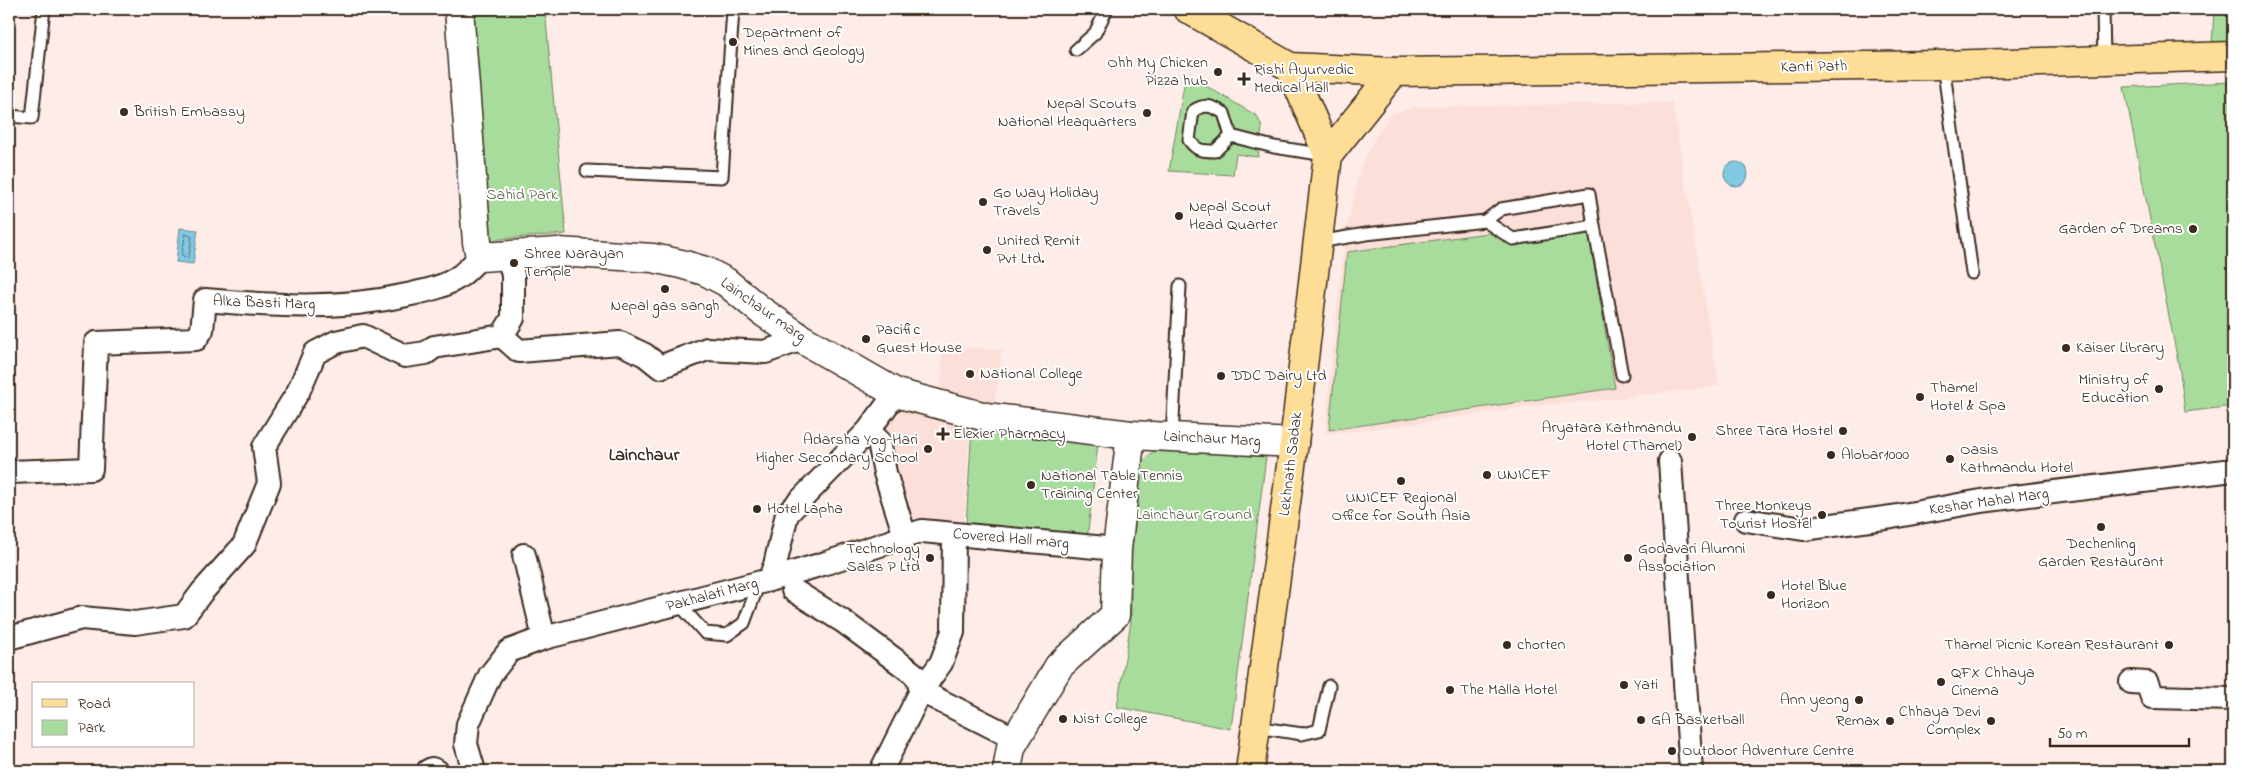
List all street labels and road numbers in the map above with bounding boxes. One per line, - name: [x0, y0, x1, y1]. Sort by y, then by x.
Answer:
- street label: Kanti Path: [1781, 54, 1847, 80]
- street label: Lainchaur marg: [715, 272, 811, 348]
- street label: Alka Basti Marg: [212, 289, 316, 317]
- street label: Lekhnath Sadak: [1273, 410, 1309, 517]
- street label: Lainchaur Marg: [1163, 424, 1261, 454]
- street label: Keshar Mahal Marg: [1928, 482, 2050, 522]
- street label: Covered Hall marg: [952, 522, 1070, 556]
- street label: Pakhalati Marg: [663, 571, 761, 619]

